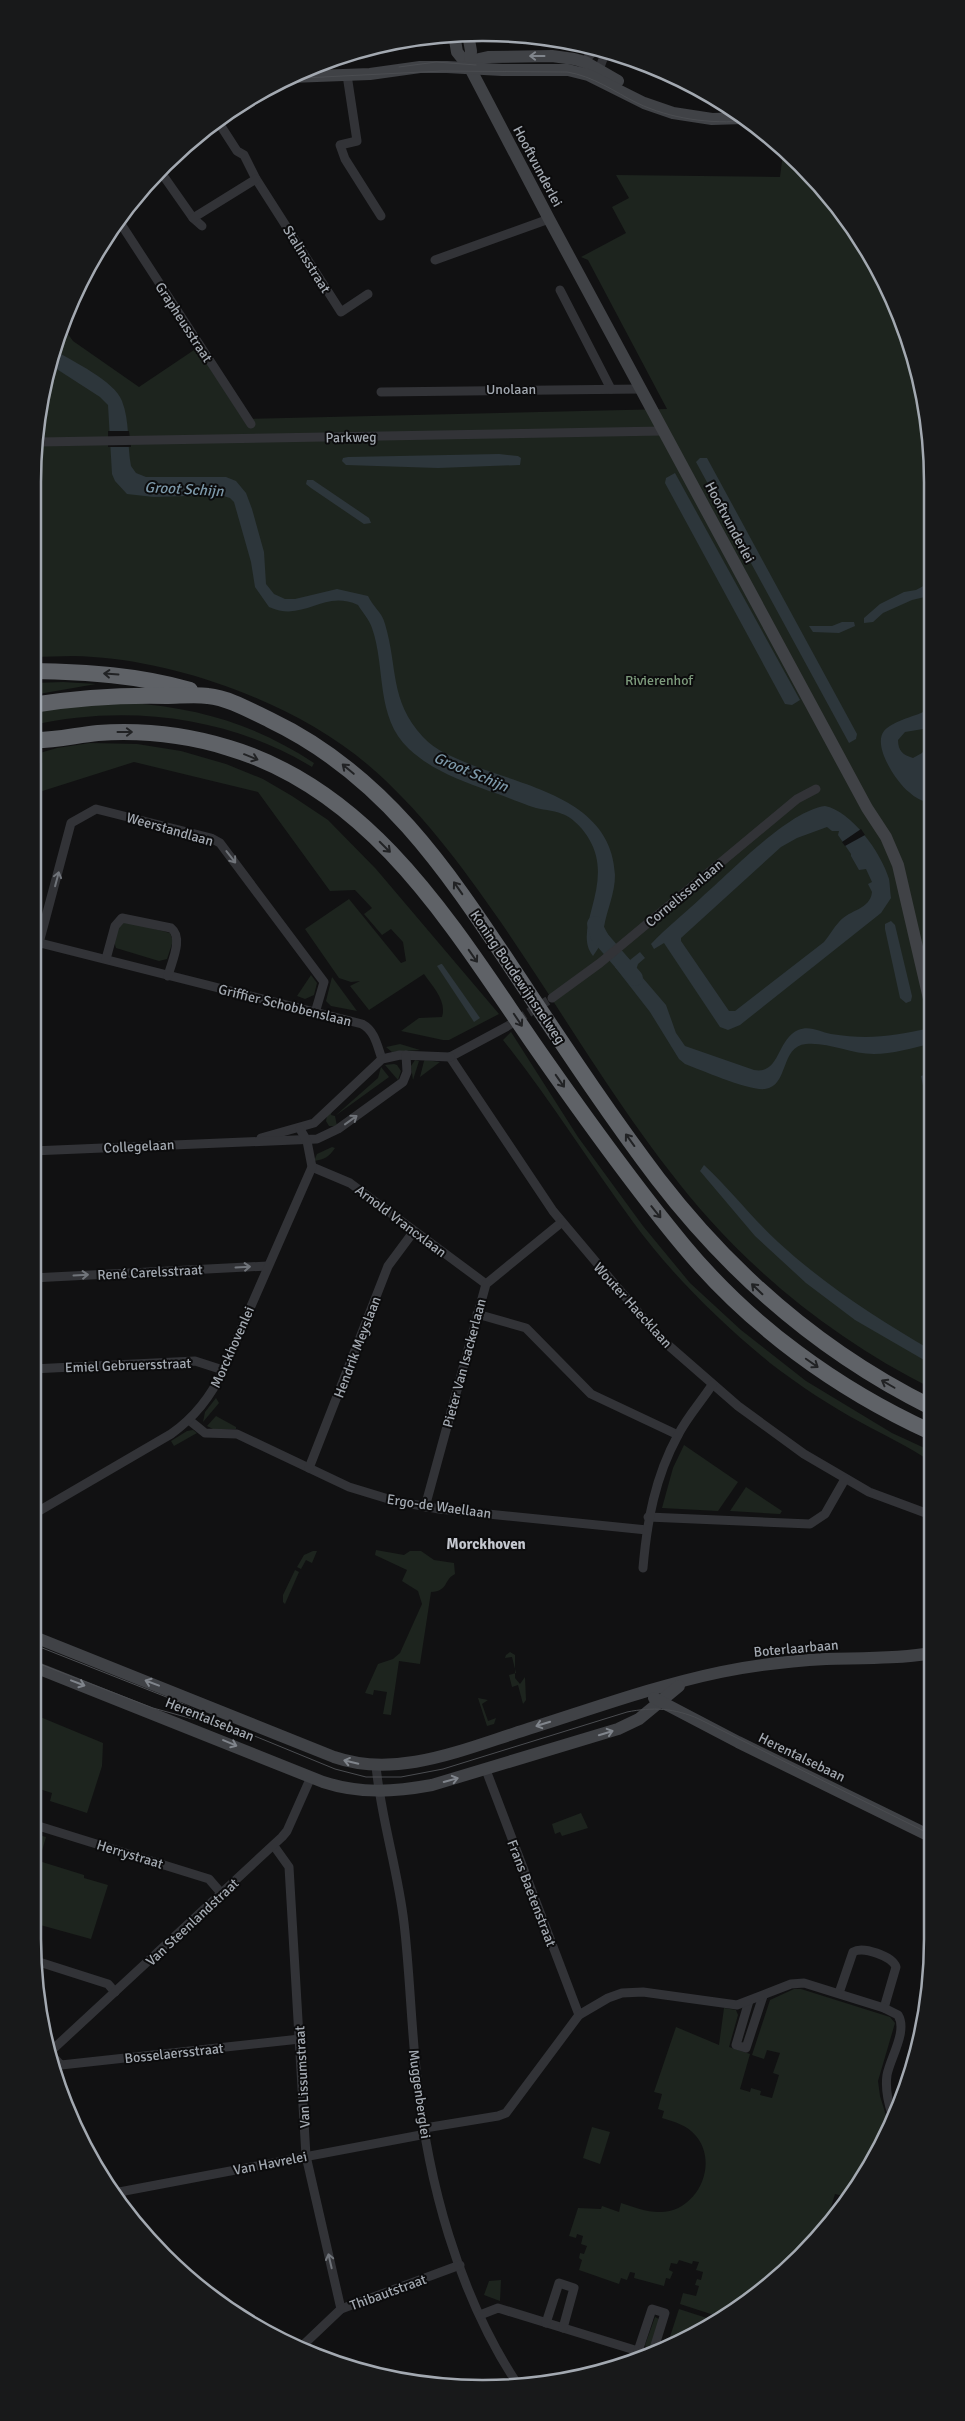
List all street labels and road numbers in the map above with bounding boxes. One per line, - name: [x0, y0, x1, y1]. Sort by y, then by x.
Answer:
- street label: Hooftvunderlei: [509, 123, 566, 210]
- street label: Stalinsstraat: [279, 222, 334, 296]
- street label: Grapheusstraat: [151, 279, 216, 366]
- street label: Unolaan: [486, 381, 536, 398]
- street label: Parkweg: [325, 429, 377, 446]
- street label: Hooftvunderlei: [701, 479, 758, 566]
- street label: Weerstandlaan: [124, 809, 215, 850]
- street label: Cornelissenlaan: [642, 856, 727, 931]
- street label: Koning Boudewijnsnelweg: [467, 907, 569, 1047]
- street label: Griffier Schobbenslaan: [217, 981, 353, 1030]
- street label: Collegelaan: [103, 1136, 175, 1157]
- street label: Arnold Vrancxlaan: [352, 1182, 450, 1261]
- street label: Wouter Haecklaan: [590, 1259, 675, 1352]
- street label: René Carelsstraat: [97, 1261, 203, 1284]
- street label: Hendrik Meyslaan: [330, 1294, 385, 1400]
- street label: Pieter Van Isackerlaan: [439, 1297, 490, 1429]
- street label: Morckhovenlei: [207, 1304, 258, 1391]
- street label: Emiel Gebruersstraat: [64, 1355, 192, 1376]
- street label: Ergo-de Waellaan: [386, 1491, 492, 1522]
- street label: Boterlaarbaan: [753, 1636, 839, 1661]
- street label: Herentalsebaan: [163, 1694, 257, 1745]
- street label: Herentalsebaan: [756, 1729, 848, 1786]
- street label: Herrystraat: [95, 1836, 165, 1873]
- street label: Frans Baetenstraat: [503, 1837, 560, 1949]
- street label: Van Steenlandstraat: [142, 1875, 242, 1970]
- street label: Van Lissumstraat: [291, 2025, 314, 2128]
- street label: Bosselaersstraat: [124, 2040, 225, 2067]
- street label: Muggenberglei: [405, 2048, 434, 2140]
- street label: Van Havrelei: [232, 2148, 308, 2179]
- street label: Thibautstraat: [347, 2271, 429, 2314]

